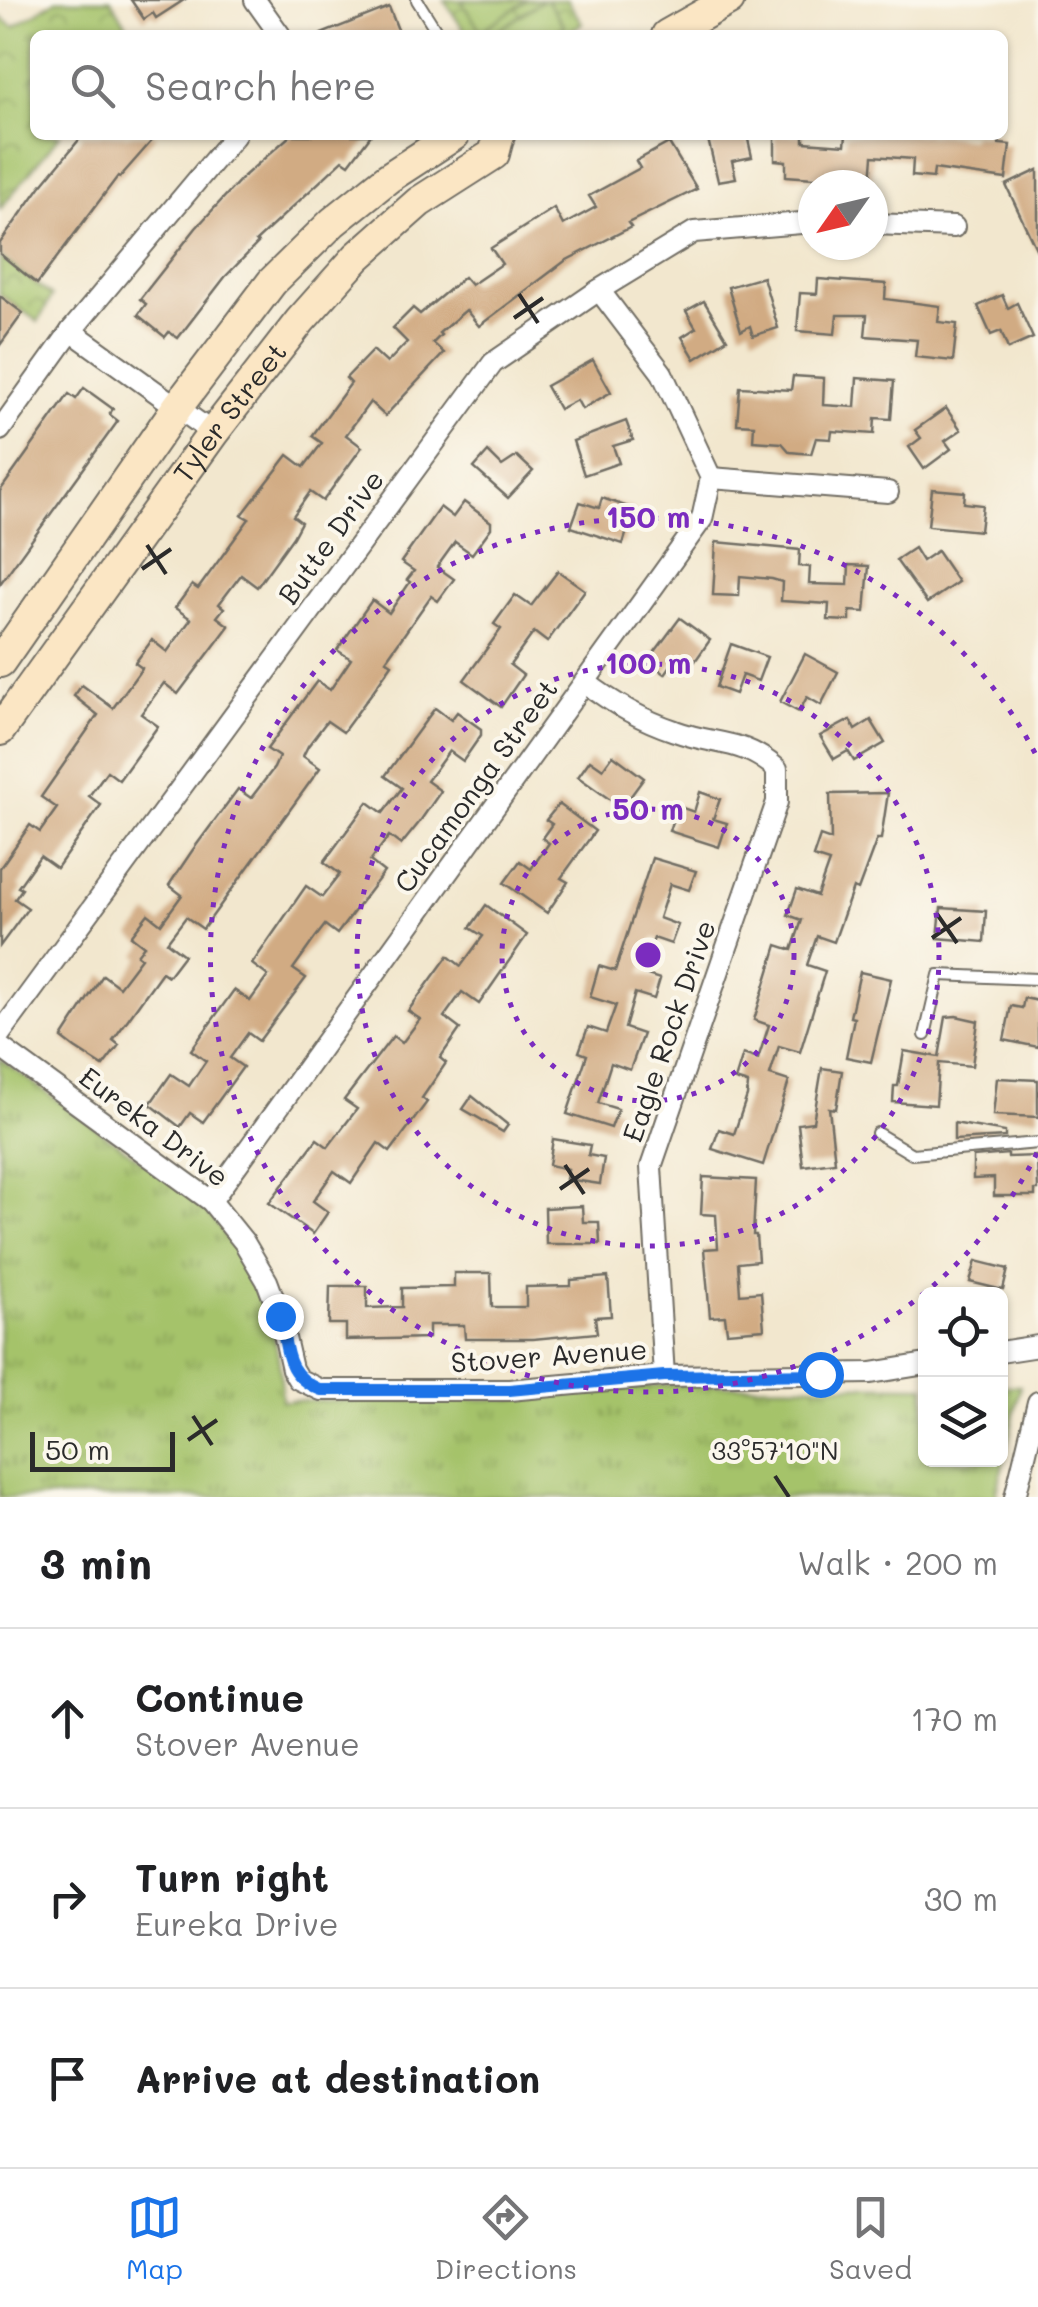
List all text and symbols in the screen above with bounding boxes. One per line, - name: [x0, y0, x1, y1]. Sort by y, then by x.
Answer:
- search box: [30, 30, 1008, 140]
- icon: search: [65, 58, 120, 113]
- text: Search here: [145, 60, 376, 110]
- north arrow: [798, 170, 888, 260]
- street label: Tyler Street: [164, 335, 294, 489]
- street label: Butte Drive: [269, 462, 391, 611]
- text: 150 m: [606, 496, 690, 536]
- text: 100 m: [605, 642, 691, 682]
- street label: Cucamonga Street: [386, 672, 565, 899]
- text: 50 m: [612, 788, 684, 828]
- street label: Eagle Rock Drive: [613, 915, 723, 1146]
- centre of rings: [630, 937, 666, 973]
- street label: Eureka Drive: [73, 1058, 237, 1194]
- map controls: [918, 1287, 1008, 1467]
- button: locate: [918, 1287, 1008, 1377]
- route end: [258, 1294, 304, 1340]
- street label: Stover Avenue: [450, 1330, 648, 1380]
- route start: [798, 1352, 844, 1398]
- button: layers: [918, 1377, 1008, 1467]
- scale bar: [30, 1427, 175, 1472]
- text: 50 m: [45, 1431, 110, 1467]
- text: 33°57'10"N: [712, 1434, 838, 1466]
- text: 3 min: [40, 1535, 152, 1590]
- text: Walk · 200 m: [797, 1541, 998, 1583]
- text: Continue: [135, 1672, 304, 1722]
- icon: ahead: [40, 1691, 95, 1746]
- text: 170 m: [910, 1697, 998, 1739]
- text: Stover Avenue: [135, 1722, 360, 1764]
- text: Turn right: [135, 1852, 329, 1902]
- icon: right: [40, 1871, 95, 1926]
- text: 30 m: [924, 1877, 998, 1919]
- text: Eureka Drive: [135, 1902, 338, 1944]
- icon: arrive: [40, 2051, 95, 2106]
- text: Arrive at destination: [135, 2053, 540, 2103]
- tab: Map: [126, 2190, 183, 2286]
- tab: Directions: [435, 2190, 577, 2286]
- tab: Saved: [829, 2190, 912, 2286]

